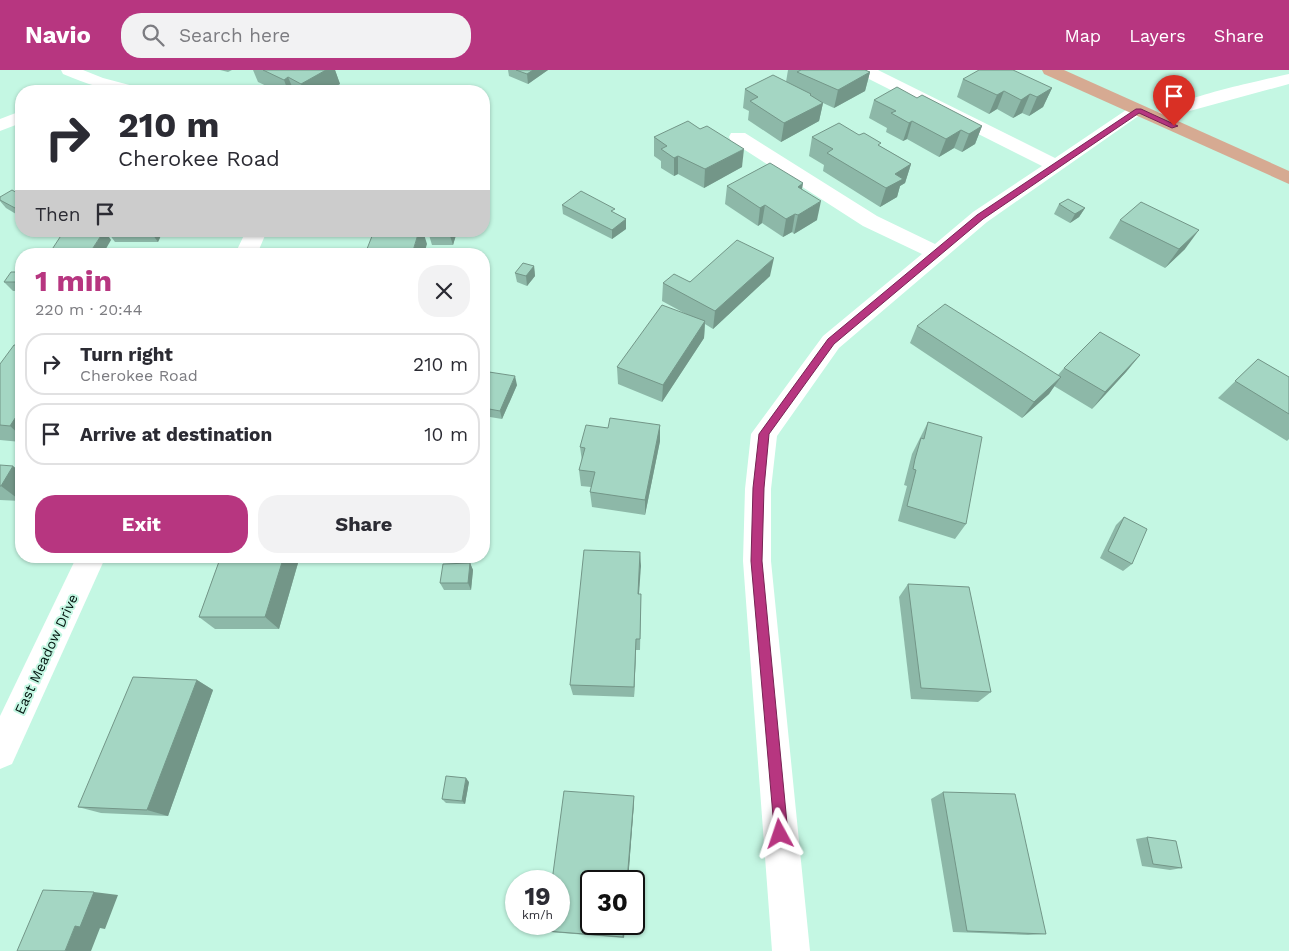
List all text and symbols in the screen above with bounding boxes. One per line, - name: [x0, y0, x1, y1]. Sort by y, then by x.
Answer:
- search box: [121, 13, 471, 58]
- text: Navio: [25, 21, 91, 49]
- icon: search: [139, 21, 167, 49]
- text: Search here: [179, 24, 290, 47]
- text: Map: [1064, 25, 1101, 46]
- text: Layers: [1129, 25, 1186, 46]
- text: Share: [1214, 25, 1264, 46]
- pin: [1153, 75, 1195, 126]
- icon: arrive: [1160, 82, 1188, 110]
- text: 210 m: [118, 104, 219, 146]
- icon: right: [35, 105, 100, 170]
- text: Cherokee Road: [118, 146, 280, 171]
- icon: arrive: [91, 200, 119, 228]
- text: Then: [35, 203, 81, 226]
- text: 1 min: [35, 263, 112, 298]
- button: close: [418, 265, 470, 317]
- text: 220 m · 20:44: [35, 300, 142, 319]
- text: Turn right: [80, 343, 173, 366]
- icon: right: [37, 350, 65, 378]
- text: 210 m: [413, 353, 468, 376]
- text: Cherokee Road: [80, 366, 198, 385]
- icon: arrive: [37, 420, 65, 448]
- text: Arrive at destination: [80, 423, 272, 446]
- text: 10 m: [424, 423, 468, 446]
- button: Exit: [35, 495, 248, 553]
- button: Share: [258, 495, 470, 553]
- street label: East Meadow Drive: [11, 591, 81, 717]
- position arrow: [753, 807, 805, 859]
- speed limit sign: 30: [580, 870, 645, 935]
- text: 19: [524, 882, 551, 911]
- text: km/h: [522, 908, 553, 922]

